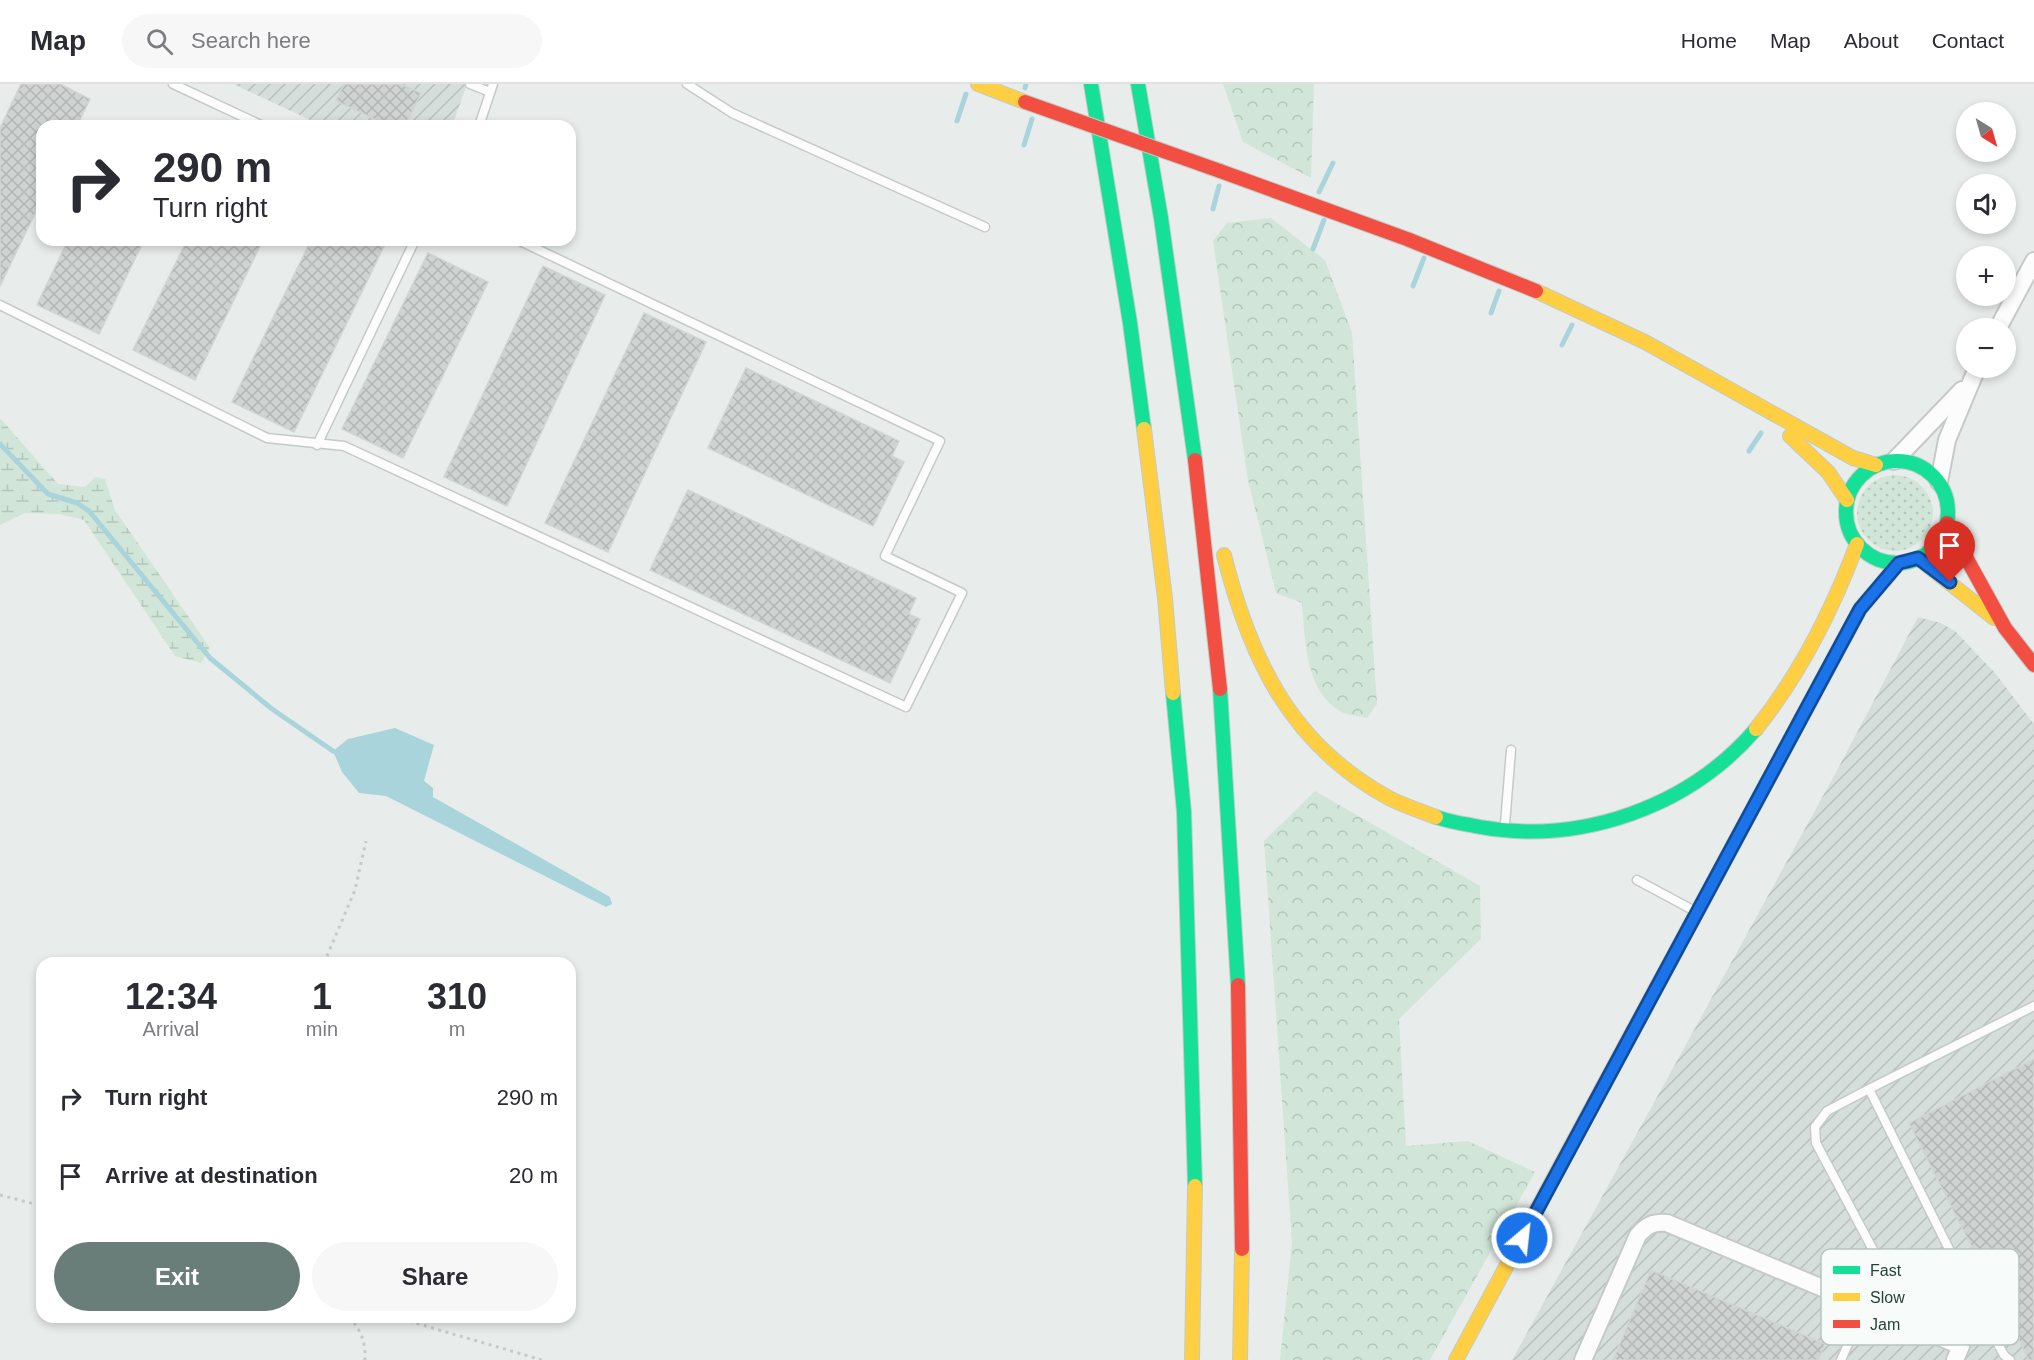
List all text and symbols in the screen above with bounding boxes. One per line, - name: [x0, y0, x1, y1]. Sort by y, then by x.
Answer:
- search box: [122, 14, 542, 68]
- text: Map: [30, 25, 86, 56]
- icon: search: [143, 25, 176, 58]
- text: Search here: [191, 28, 311, 53]
- text: Home: [1681, 29, 1737, 52]
- text: Map: [1770, 29, 1811, 52]
- text: About: [1844, 29, 1899, 52]
- text: Contact: [1932, 29, 2004, 52]
- north arrow: [1956, 102, 2016, 162]
- map controls: [1956, 102, 2016, 378]
- icon: right: [54, 144, 132, 222]
- text: 290 m: [153, 144, 272, 191]
- button: sound: [1956, 174, 2016, 234]
- text: Turn right: [153, 193, 268, 223]
- button: +: [1956, 246, 2016, 306]
- button: −: [1956, 318, 2016, 378]
- pin: [1924, 520, 1975, 582]
- icon: arrive: [1933, 529, 1966, 562]
- text: 12:34: [125, 976, 217, 1017]
- text: 1: [312, 976, 332, 1017]
- text: 310: [427, 976, 487, 1017]
- text: Arrival: [143, 1018, 199, 1040]
- text: min: [306, 1018, 338, 1040]
- text: m: [449, 1018, 465, 1040]
- icon: right: [54, 1082, 87, 1115]
- text: Turn right: [105, 1085, 207, 1110]
- text: 290 m: [497, 1085, 558, 1110]
- icon: arrive: [54, 1160, 87, 1193]
- text: Arrive at destination: [105, 1163, 318, 1188]
- text: 20 m: [509, 1163, 558, 1188]
- position arrow: [1490, 1206, 1554, 1270]
- button: Exit: [54, 1242, 300, 1311]
- button: Share: [312, 1242, 558, 1311]
- legend: [1821, 1249, 2019, 1345]
- text: Fast: [1870, 1262, 1902, 1279]
- text: Slow: [1870, 1289, 1905, 1306]
- text: Jam: [1870, 1316, 1900, 1333]

